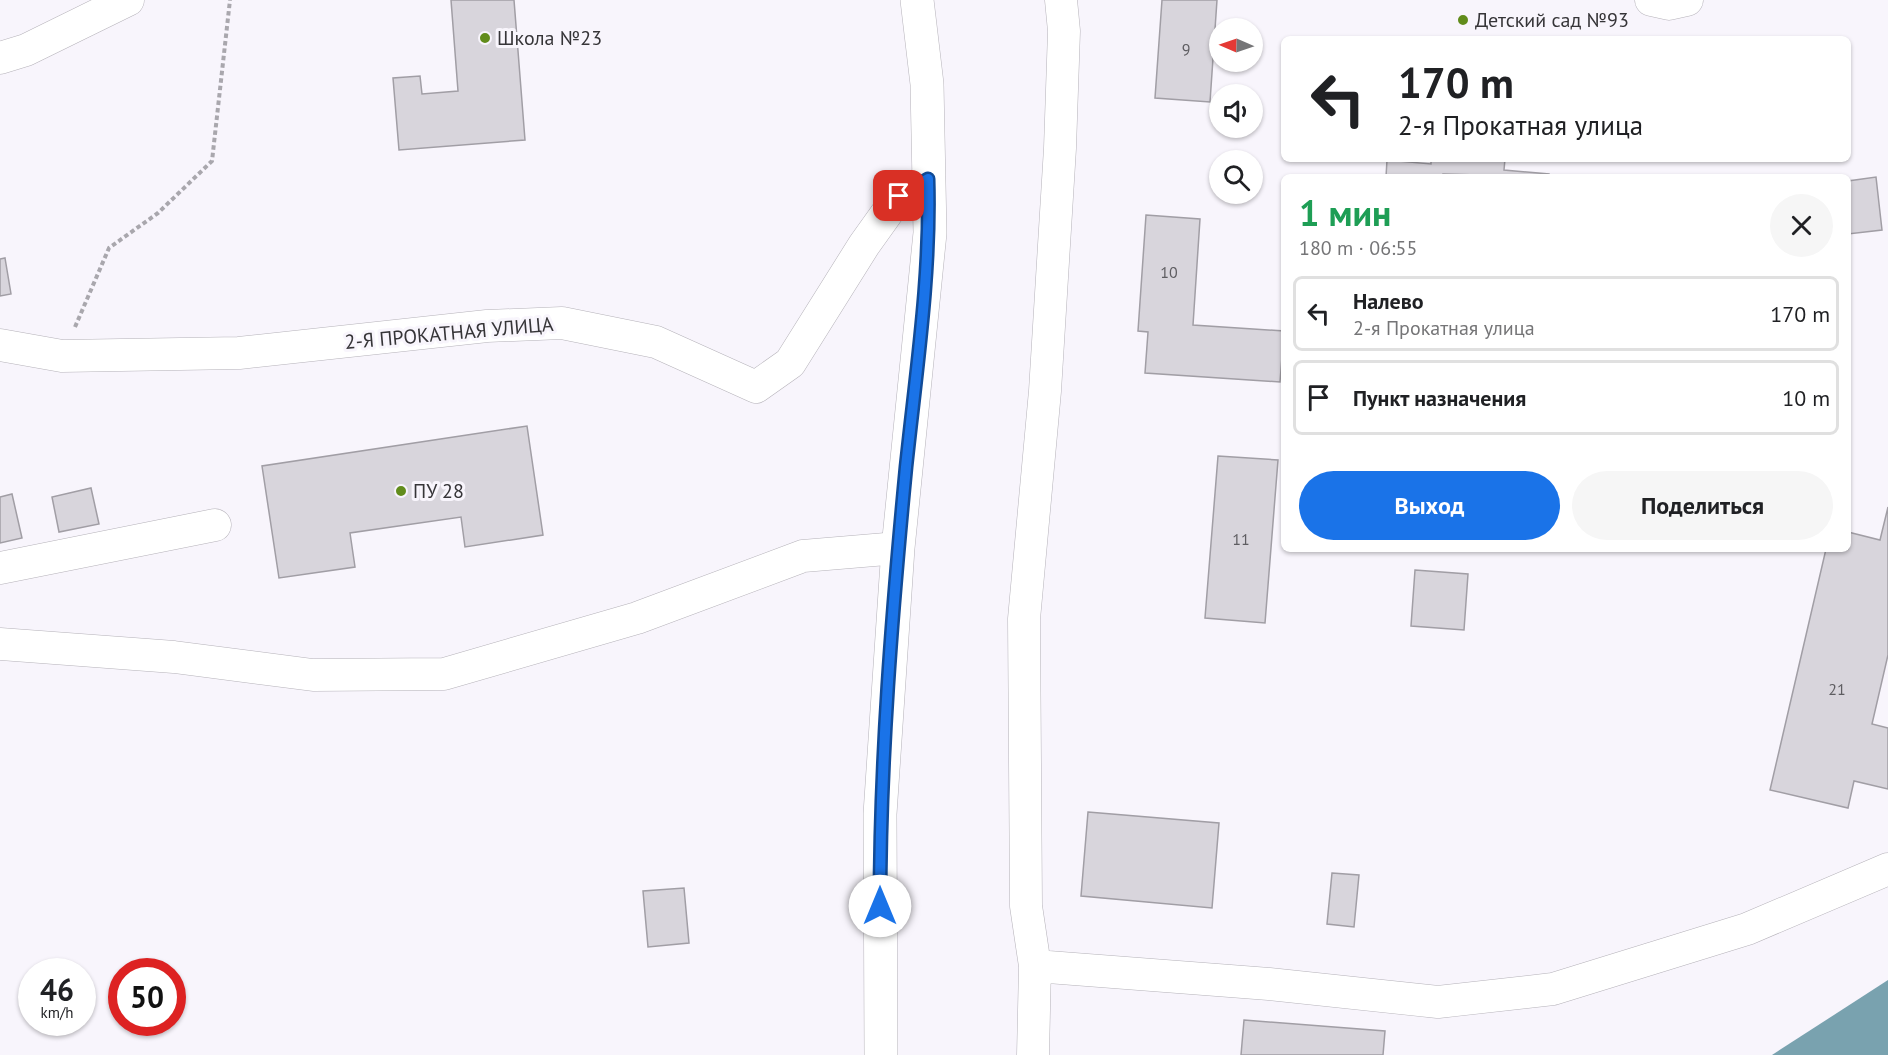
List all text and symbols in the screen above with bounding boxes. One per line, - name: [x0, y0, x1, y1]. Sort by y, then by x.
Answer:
- place label: Детский сад №93: [1475, 7, 1629, 33]
- marker: Детский сад №93: [1456, 13, 1470, 27]
- north arrow: [1209, 18, 1263, 72]
- map controls: [1209, 18, 1263, 204]
- place label: Школа №23: [497, 25, 602, 51]
- marker: Школа №23: [478, 31, 492, 45]
- house number: 9: [1182, 39, 1190, 59]
- text: 170 m: [1398, 55, 1514, 110]
- icon: left: [1299, 60, 1377, 138]
- button: sound: [1209, 84, 1263, 138]
- text: 2-я Прокатная улица: [1398, 108, 1643, 142]
- button: search: [1209, 150, 1263, 204]
- pin: [873, 170, 924, 221]
- icon: arrive: [882, 179, 915, 212]
- text: 1 мин: [1299, 189, 1391, 236]
- button: close: [1770, 194, 1833, 257]
- text: 180 m · 06:55: [1299, 235, 1417, 261]
- house number: 10: [1160, 262, 1178, 282]
- text: Налево: [1353, 287, 1424, 315]
- icon: left: [1302, 297, 1335, 330]
- text: 170 m: [1770, 300, 1830, 328]
- street label: 2-Я ПРОКАТНАЯ УЛИЦА: [344, 311, 555, 355]
- text: 2-я Прокатная улица: [1353, 315, 1535, 341]
- icon: arrive: [1302, 381, 1335, 414]
- text: Пункт назначения: [1353, 384, 1526, 412]
- text: 10 m: [1782, 384, 1830, 412]
- button: Выход: [1299, 471, 1560, 540]
- button: Поделиться: [1572, 471, 1833, 540]
- place label: ПУ 28: [413, 478, 464, 504]
- marker: ПУ 28: [394, 484, 408, 498]
- house number: 11: [1232, 529, 1250, 549]
- house number: 21: [1828, 679, 1846, 699]
- position arrow: [848, 874, 912, 938]
- speed limit sign: 50: [108, 958, 186, 1036]
- text: 46: [40, 970, 74, 1009]
- text: km/h: [41, 1003, 73, 1022]

